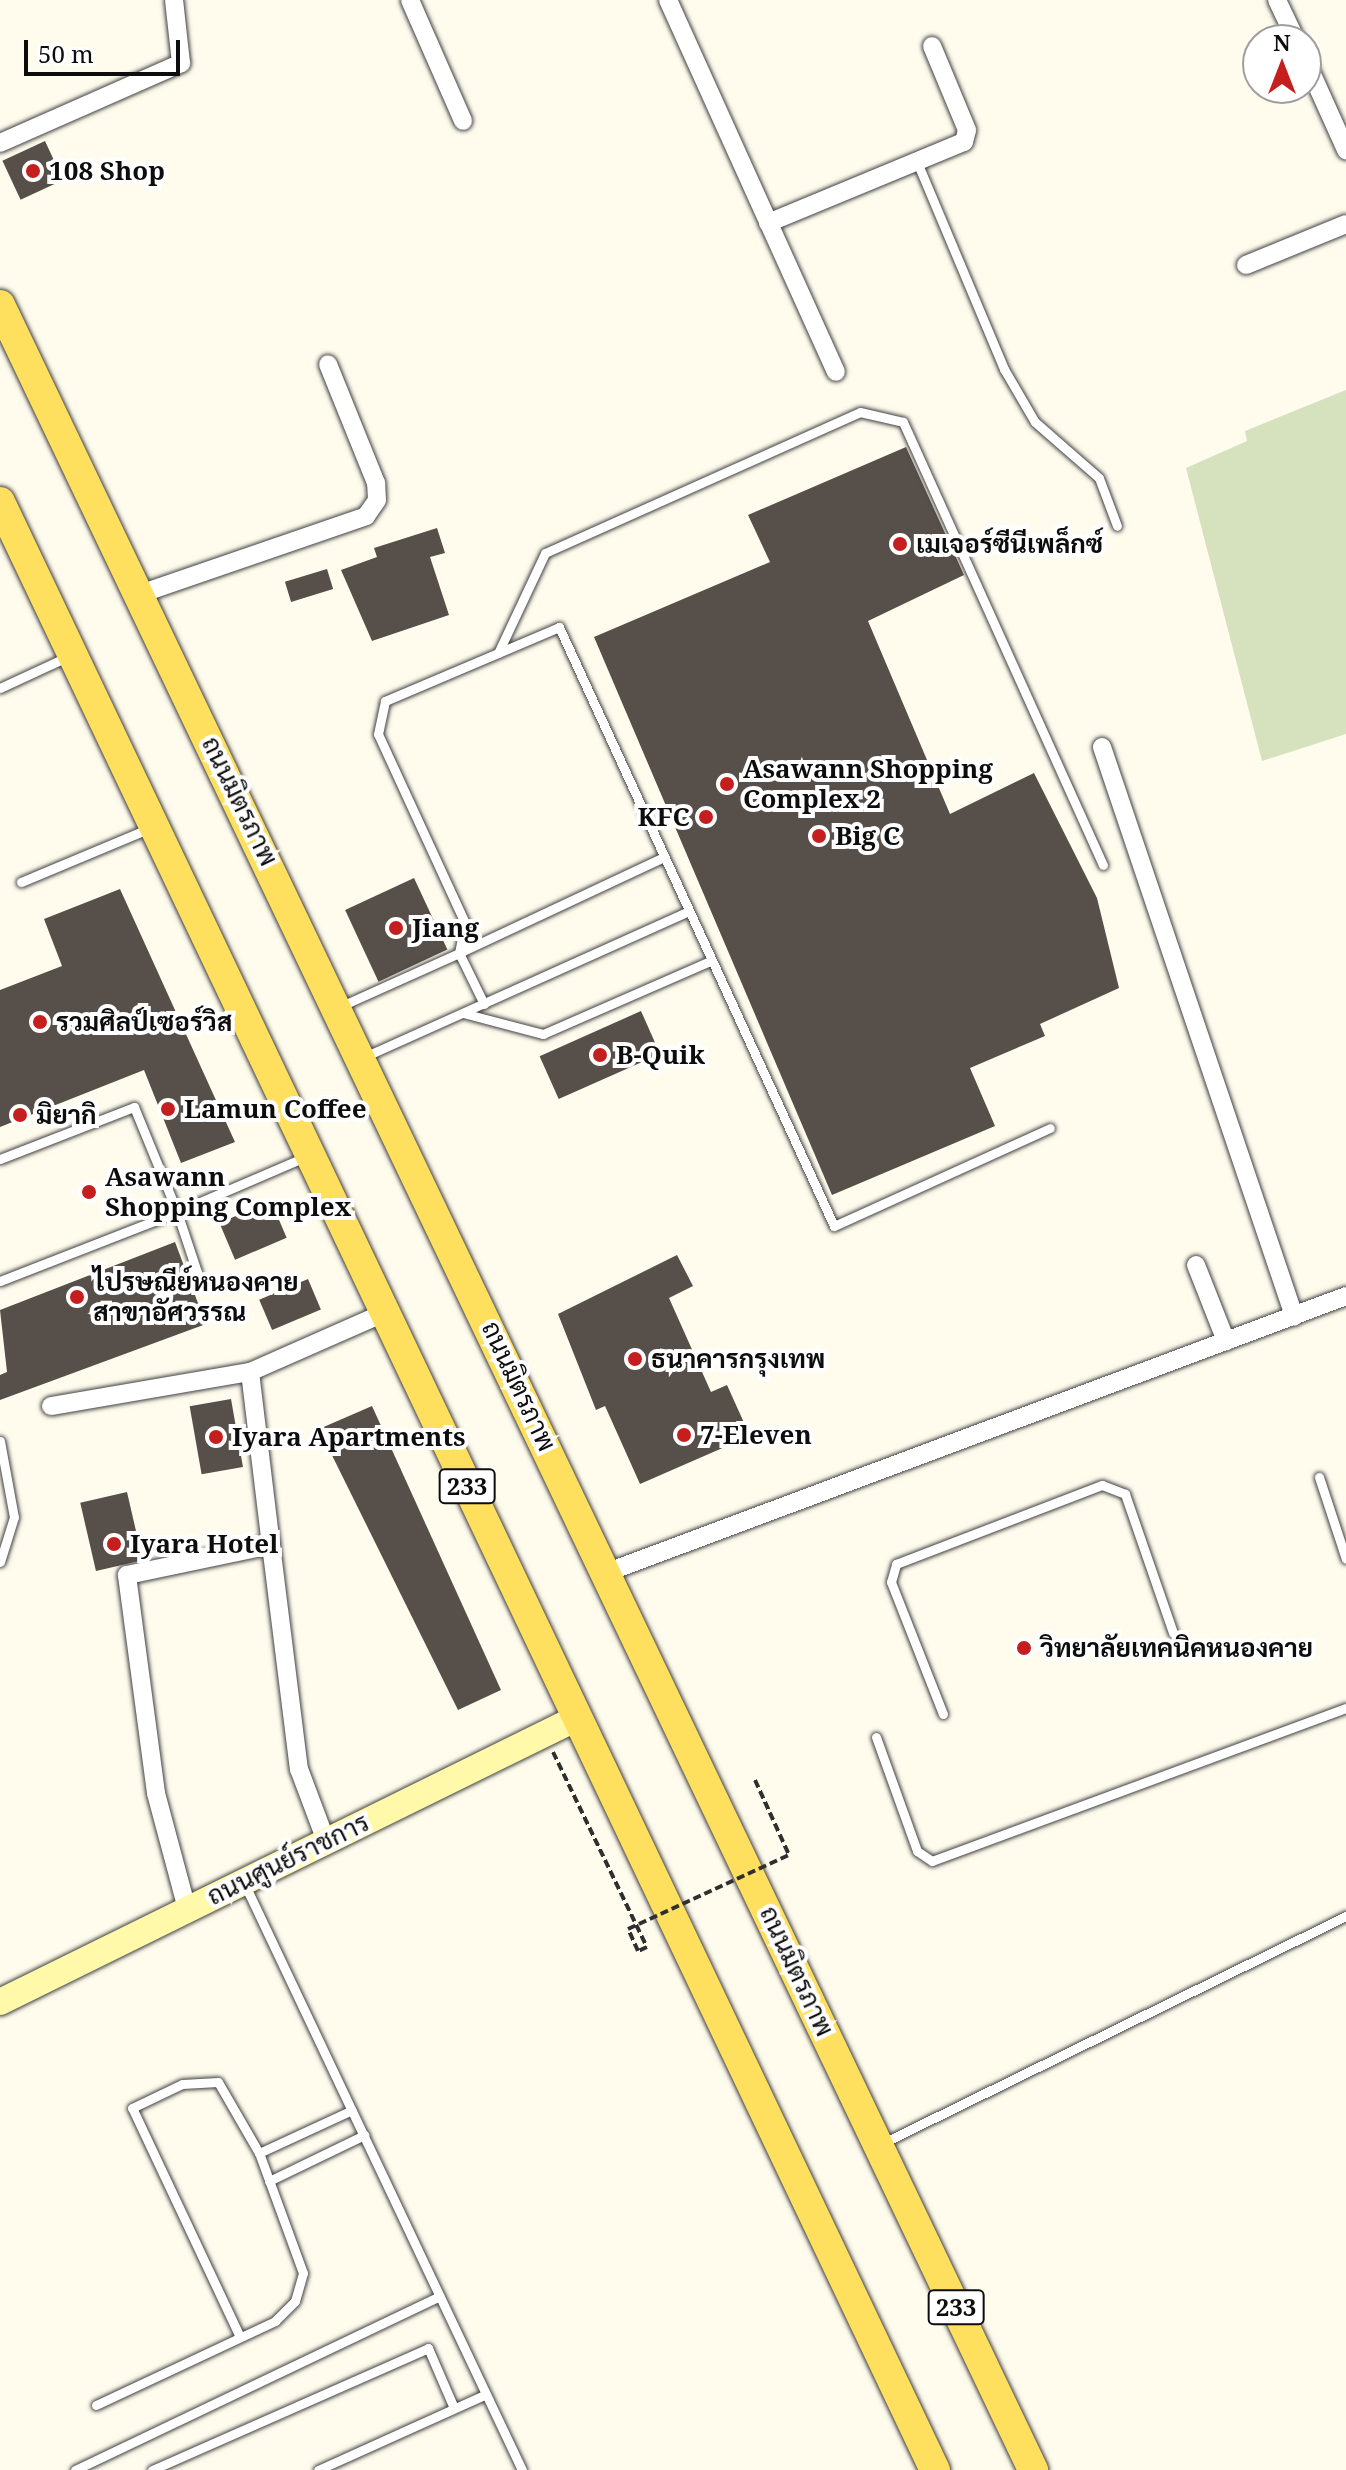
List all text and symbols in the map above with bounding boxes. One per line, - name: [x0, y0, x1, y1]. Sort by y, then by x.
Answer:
- scale bar: [28, 24, 184, 74]
- north arrow: [1242, 24, 1322, 104]
- text: N: [1273, 27, 1291, 57]
- text: 50 m: [38, 37, 94, 70]
- place label: 108 Shop: [49, 155, 165, 187]
- marker: 108 Shop: [24, 162, 42, 180]
- place label: เมเจอร์ซีนีเพล็กซ์: [916, 528, 1103, 560]
- marker: เมเจอร์ซีนีเพล็กซ์: [891, 535, 909, 553]
- street label: ถนนมิตรภาพ: [195, 731, 285, 871]
- place label: Asawann Shopping Complex 2: [743, 753, 993, 814]
- marker: Asawann Shopping Complex 2: [718, 775, 736, 793]
- place label: KFC: [637, 801, 690, 833]
- marker: KFC: [697, 808, 715, 826]
- place label: Big C: [835, 820, 900, 852]
- marker: Big C: [810, 827, 828, 845]
- place label: Jiang: [412, 912, 479, 944]
- marker: Jiang: [387, 919, 405, 937]
- place label: รวมศิลป์เซอร์วิส: [56, 1006, 232, 1038]
- marker: รวมศิลป์เซอร์วิส: [31, 1013, 49, 1031]
- place label: B-Quik: [616, 1039, 705, 1071]
- marker: B-Quik: [591, 1046, 609, 1064]
- place label: Lamun Coffee: [184, 1093, 367, 1125]
- place label: มิยากิ: [36, 1099, 96, 1131]
- marker: Lamun Coffee: [159, 1100, 177, 1118]
- marker: มิยากิ: [11, 1106, 29, 1124]
- place label: Asawann Shopping Complex: [105, 1161, 351, 1222]
- marker: Asawann Shopping Complex: [80, 1183, 98, 1201]
- place label: ไปรษณีย์หนองคาย สาขาอัศวรรณ: [93, 1266, 299, 1328]
- marker: ไปรษณีย์หนองคาย สาขาอัศวรรณ: [68, 1288, 86, 1306]
- street label: ถนนมิตรภาพ: [475, 1316, 563, 1456]
- place label: ธนาคารกรุงเทพ: [651, 1343, 825, 1375]
- marker: ธนาคารกรุงเทพ: [626, 1350, 644, 1368]
- place label: 7-Eleven: [700, 1419, 812, 1451]
- place label: Iyara Apartments: [232, 1421, 465, 1453]
- marker: 7-Eleven: [675, 1426, 693, 1444]
- marker: Iyara Apartments: [207, 1428, 225, 1446]
- road number: 233: [437, 1466, 497, 1506]
- place label: Iyara Hotel: [130, 1528, 278, 1560]
- marker: Iyara Hotel: [105, 1535, 123, 1553]
- place label: วิทยาลัยเทคนิคหนองคาย: [1040, 1632, 1313, 1664]
- marker: วิทยาลัยเทคนิคหนองคาย: [1015, 1639, 1033, 1657]
- street label: ถนนศูนย์ราชการ: [202, 1806, 374, 1912]
- street label: ถนนมิตรภาพ: [753, 1901, 841, 2041]
- road number: 233: [926, 2287, 986, 2327]

